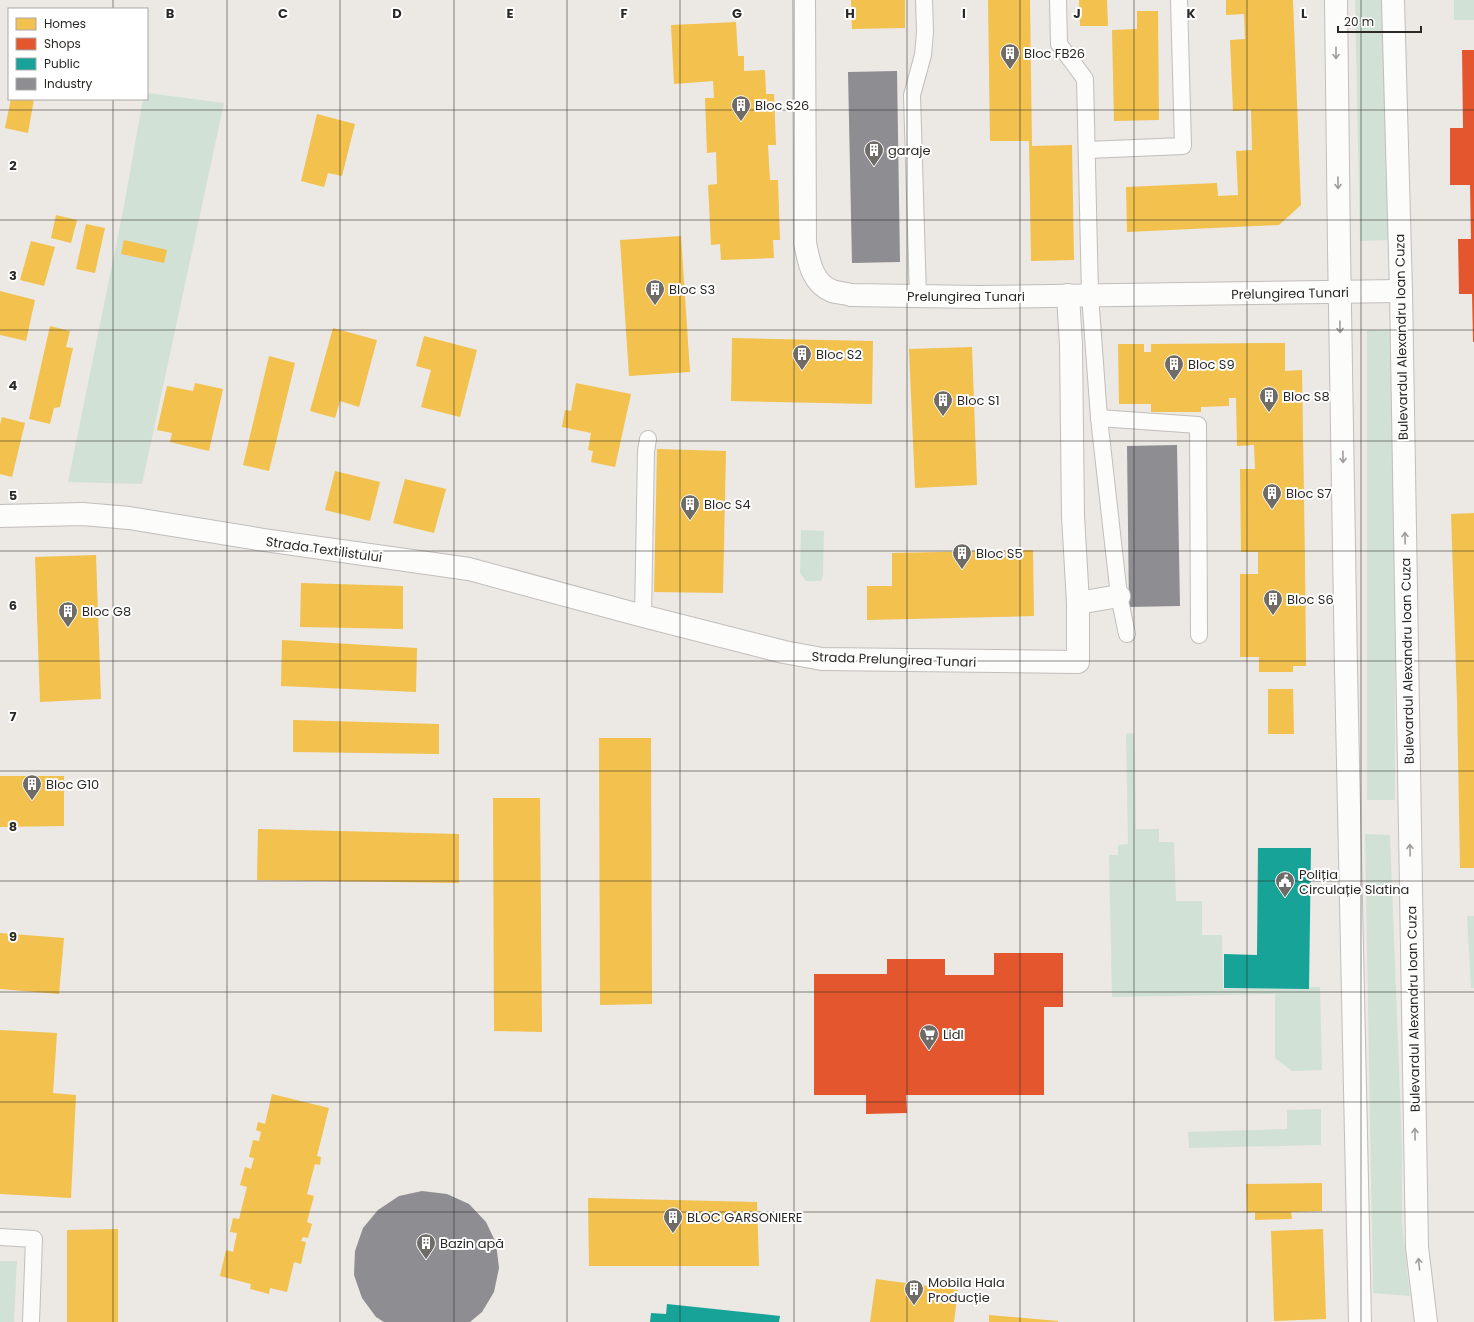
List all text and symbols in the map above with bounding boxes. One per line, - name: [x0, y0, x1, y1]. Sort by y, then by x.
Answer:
- text: B: [166, 4, 175, 23]
- text: C: [278, 4, 288, 23]
- text: D: [392, 4, 402, 23]
- text: E: [506, 4, 514, 23]
- text: F: [620, 4, 628, 23]
- text: G: [732, 4, 742, 23]
- text: H: [845, 4, 855, 23]
- text: I: [962, 4, 966, 23]
- text: J: [1073, 4, 1081, 23]
- text: K: [1186, 4, 1196, 23]
- text: L: [1301, 4, 1307, 23]
- legend: [8, 8, 148, 100]
- scale bar: [1338, 8, 1421, 34]
- text: 20 m: [1344, 13, 1374, 30]
- text: Homes: [44, 15, 86, 32]
- text: Shops: [44, 35, 81, 52]
- building icon: Bloc FB26: [999, 42, 1021, 70]
- place label: Bloc FB26: [1024, 44, 1085, 63]
- one-way arrow: [1333, 46, 1340, 59]
- text: Public: [44, 55, 80, 72]
- text: Industry: [44, 75, 93, 92]
- building icon: Bloc S26: [730, 94, 752, 122]
- place label: Bloc S26: [755, 96, 809, 115]
- building icon: garaje: [863, 139, 885, 167]
- place label: garaje: [888, 141, 931, 160]
- text: 2: [9, 156, 17, 175]
- one-way arrow: [1334, 176, 1342, 189]
- street label: Bulevardul Alexandru Ioan Cuza: [1390, 234, 1413, 440]
- text: 3: [9, 266, 17, 285]
- building icon: Bloc S3: [644, 278, 666, 306]
- place label: Bloc S3: [669, 280, 715, 299]
- street label: Prelungirea Tunari: [1231, 283, 1349, 304]
- street label: Prelungirea Tunari: [907, 287, 1025, 306]
- one-way arrow: [1336, 320, 1344, 333]
- building icon: Bloc S2: [791, 343, 813, 371]
- place label: Bloc S2: [816, 345, 862, 364]
- building icon: Bloc S9: [1163, 353, 1185, 381]
- place label: Bloc S9: [1188, 355, 1235, 374]
- text: 4: [9, 376, 18, 395]
- building icon: Bloc S8: [1258, 385, 1280, 413]
- place label: Bloc S8: [1283, 387, 1330, 406]
- building icon: Bloc S1: [932, 389, 954, 417]
- place label: Bloc S1: [957, 391, 1000, 410]
- one-way arrow: [1339, 450, 1346, 463]
- building icon: Bloc S7: [1261, 482, 1283, 510]
- place label: Bloc S7: [1286, 484, 1332, 503]
- text: 5: [9, 486, 17, 505]
- building icon: Bloc S4: [679, 493, 701, 521]
- place label: Bloc S4: [704, 495, 751, 514]
- street label: Strada Textilistului: [265, 532, 383, 567]
- one-way arrow: [1401, 532, 1409, 545]
- building icon: Bloc S5: [951, 542, 973, 570]
- place label: Bloc S5: [976, 544, 1023, 563]
- street label: Bulevardul Alexandru Ioan Cuza: [1396, 558, 1419, 764]
- building icon: Bloc S6: [1262, 588, 1284, 616]
- place label: Bloc S6: [1287, 590, 1334, 609]
- text: 6: [9, 596, 17, 615]
- building icon: Bloc G8: [57, 600, 79, 628]
- place label: Bloc G8: [82, 602, 131, 621]
- street label: Strada Prelungirea Tunari: [811, 647, 977, 672]
- text: 7: [10, 707, 17, 726]
- building icon: Bloc G10: [21, 773, 43, 801]
- place label: Bloc G10: [46, 775, 99, 794]
- text: 8: [9, 817, 17, 836]
- one-way arrow: [1406, 844, 1414, 857]
- place label: Poliția Circulație Slatina: [1299, 865, 1409, 899]
- public building icon: Poliția Circulație Slatina: [1274, 870, 1296, 898]
- street label: Bulevardul Alexandru Ioan Cuza: [1402, 906, 1425, 1112]
- text: 9: [9, 927, 17, 946]
- supermarket icon: Lidl: [918, 1023, 940, 1051]
- place label: Lidl: [943, 1025, 964, 1044]
- one-way arrow: [1411, 1128, 1419, 1141]
- building icon: BLOC GARSONIERE: [662, 1206, 684, 1234]
- place label: BLOC GARSONIERE: [687, 1208, 803, 1227]
- building icon: Bazin apă: [415, 1232, 437, 1260]
- place label: Bazin apă: [440, 1234, 504, 1253]
- one-way arrow: [1415, 1258, 1423, 1271]
- place label: Mobila Hala Producție: [928, 1273, 1005, 1307]
- building icon: Mobila Hala Producție: [903, 1278, 925, 1306]

